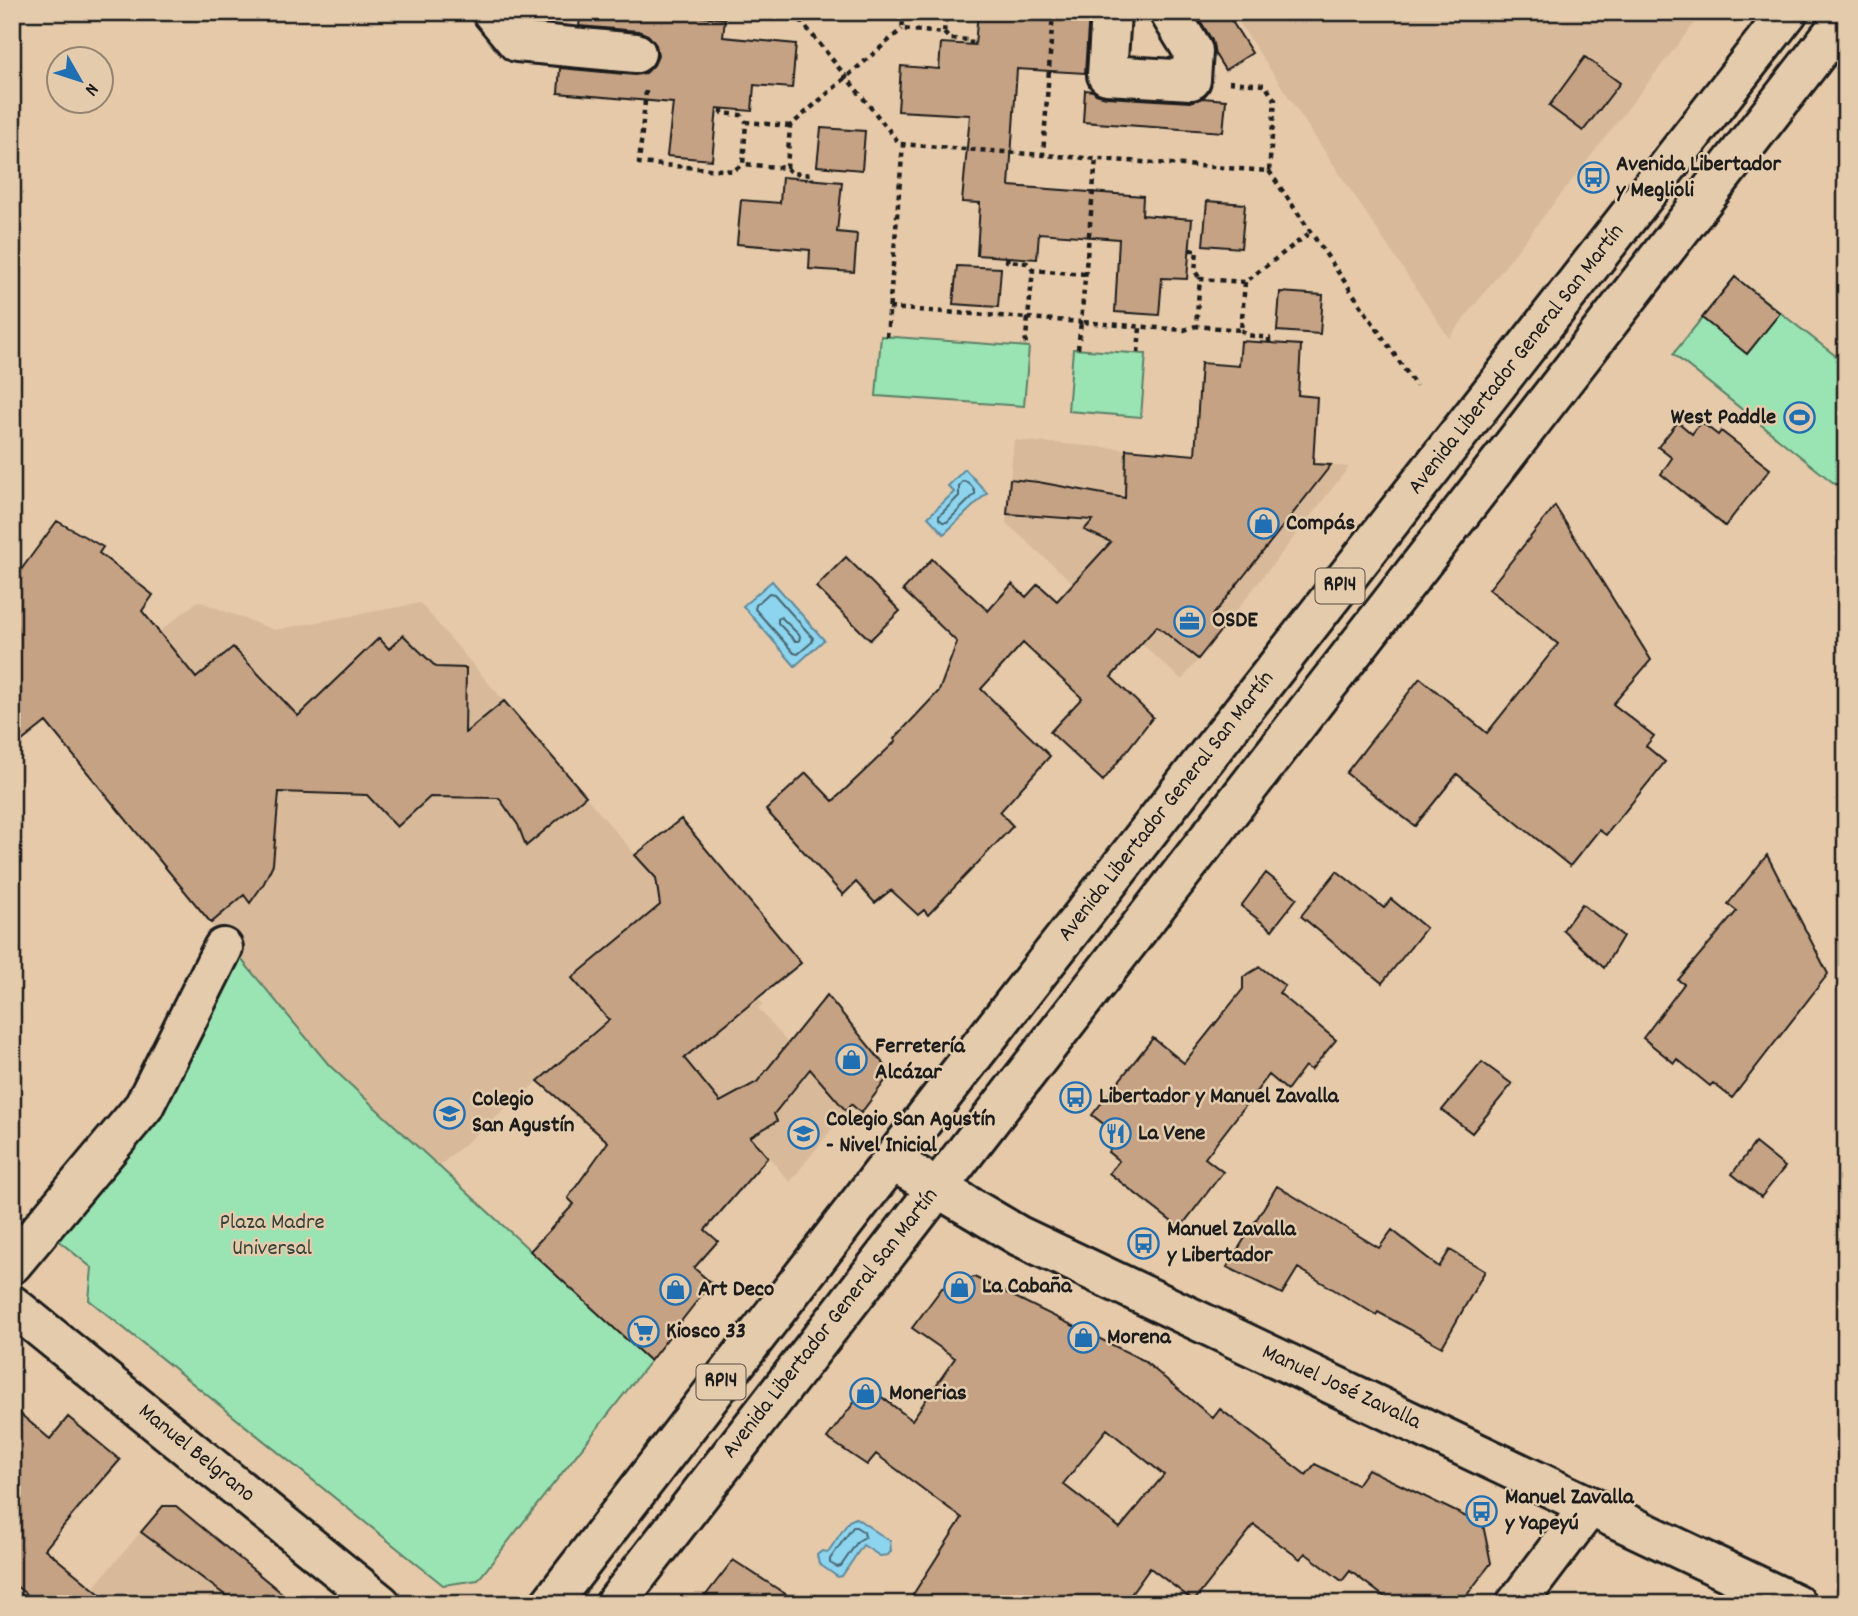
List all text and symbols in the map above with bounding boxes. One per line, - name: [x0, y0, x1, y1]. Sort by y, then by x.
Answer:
- north arrow: [46, 46, 116, 116]
- text: N: [77, 76, 104, 101]
- place label: Avenida Libertador y Meglioli: [1616, 149, 1781, 208]
- bus stop icon: Avenida Libertador y Meglioli: [1576, 161, 1610, 195]
- street label: Avenida Libertador General San Martín: [1401, 218, 1633, 502]
- sports icon: West Paddle: [1782, 401, 1816, 435]
- place label: West Paddle: [1671, 402, 1776, 435]
- shop icon: Compás: [1246, 507, 1280, 541]
- place label: Compás: [1286, 508, 1355, 541]
- road number: RP14: [1316, 568, 1364, 604]
- office icon: OSDE: [1172, 604, 1206, 638]
- place label: OSDE: [1212, 605, 1258, 638]
- street label: Avenida Libertador General San Martín: [1051, 665, 1283, 949]
- place label: Ferretería Alcázar: [875, 1031, 966, 1090]
- shop icon: Ferretería Alcázar: [835, 1043, 869, 1077]
- bus stop icon: Libertador y Manuel Zavalla: [1059, 1080, 1093, 1114]
- place label: Libertador y Manuel Zavalla: [1099, 1081, 1340, 1114]
- place label: Colegio San Agustín: [472, 1084, 575, 1143]
- school or university icon: Colegio San Agustín: [432, 1096, 466, 1130]
- place label: Colegio San Agustín - Nivel Inicial: [826, 1104, 996, 1163]
- school or university icon: Colegio San Agustín - Nivel Inicial: [786, 1116, 820, 1150]
- restaurant icon: La Vene: [1098, 1117, 1132, 1151]
- place label: La Vene: [1138, 1118, 1205, 1151]
- street label: Avenida Libertador General San Martín: [715, 1182, 947, 1466]
- park label: Plaza Madre Universal: [219, 1207, 325, 1266]
- place label: Manuel Zavalla y Libertador: [1167, 1214, 1297, 1273]
- bus stop icon: Manuel Zavalla y Libertador: [1127, 1226, 1161, 1260]
- shop icon: La Cabaña: [942, 1270, 976, 1304]
- place label: La Cabaña: [982, 1271, 1073, 1304]
- shop icon: Art Deco: [658, 1273, 692, 1307]
- place label: Art Deco: [698, 1274, 774, 1307]
- supermarket icon: Kiosco 33: [626, 1315, 660, 1349]
- place label: Kiosco 33: [666, 1316, 746, 1349]
- shop icon: Morena: [1067, 1321, 1101, 1355]
- place label: Morena: [1107, 1322, 1172, 1355]
- street label: Manuel José Zavalla: [1256, 1337, 1427, 1440]
- road number: RP14: [696, 1364, 746, 1400]
- shop icon: Monerias: [849, 1377, 883, 1411]
- place label: Monerias: [889, 1378, 967, 1411]
- street label: Manuel Belgrano: [130, 1396, 262, 1512]
- place label: Manuel Zavalla y Yapeyú: [1505, 1482, 1635, 1541]
- bus stop icon: Manuel Zavalla y Yapeyú: [1465, 1494, 1499, 1528]

